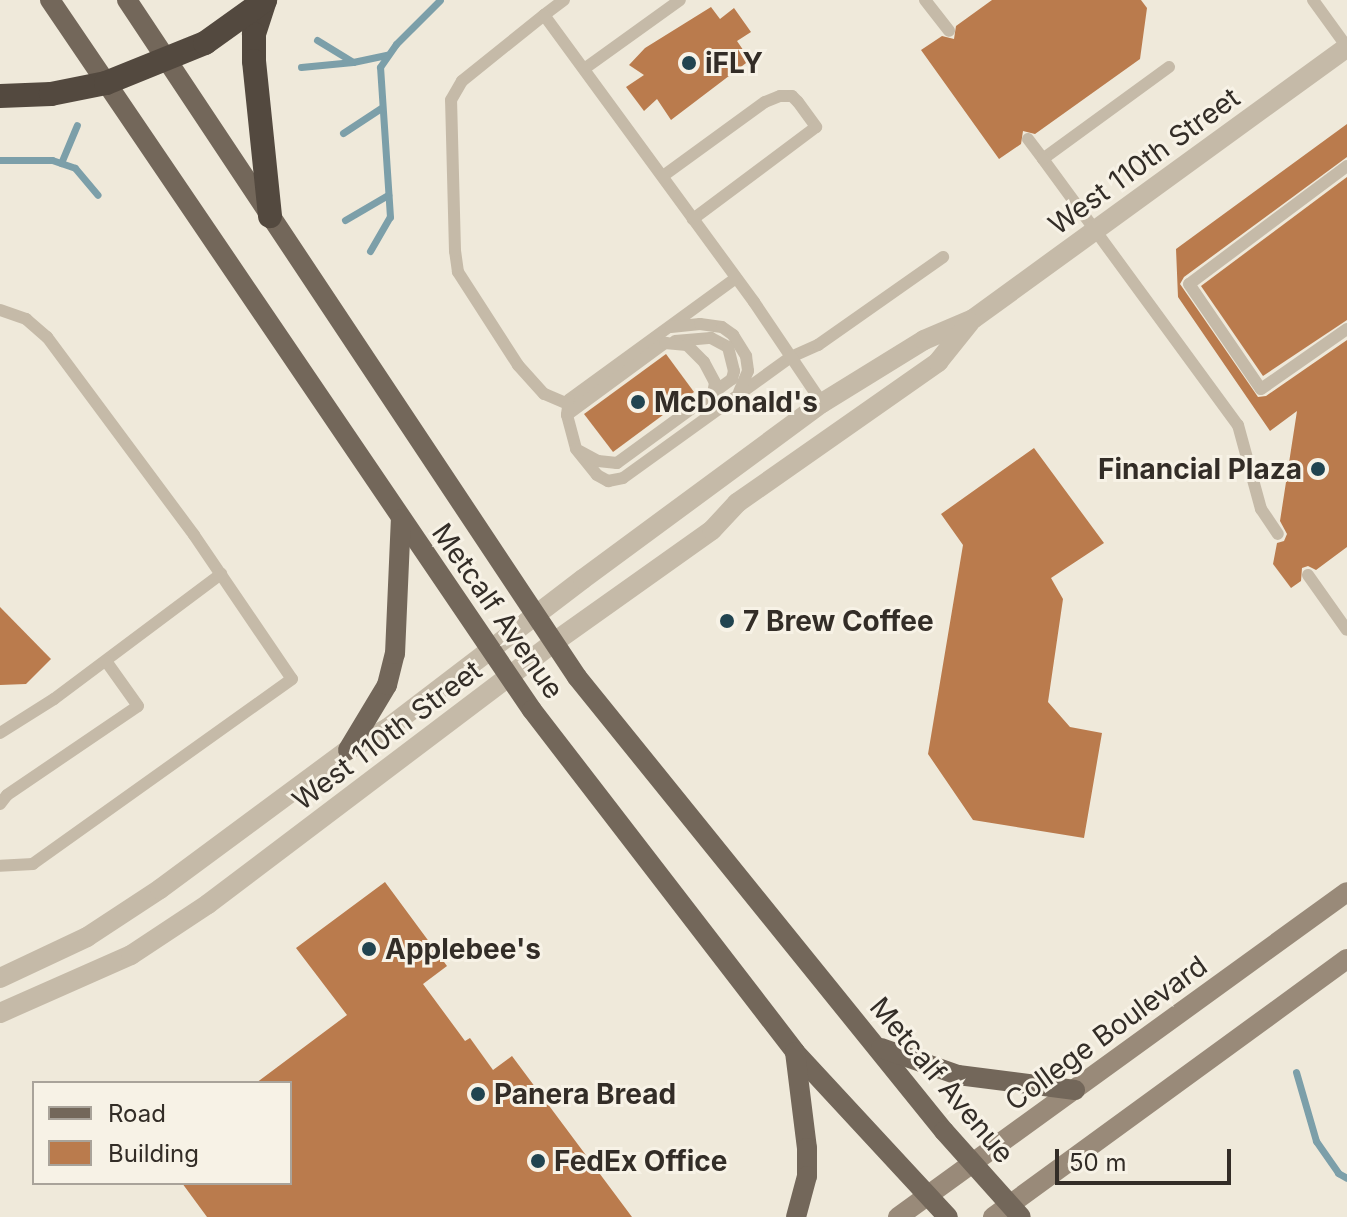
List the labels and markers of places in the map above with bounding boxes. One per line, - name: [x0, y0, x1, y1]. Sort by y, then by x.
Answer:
- place label: iFLY: [705, 46, 763, 80]
- marker: iFLY: [680, 54, 698, 72]
- place label: McDonald's: [654, 385, 818, 419]
- marker: McDonald's: [629, 393, 647, 411]
- place label: Financial Plaza: [1098, 452, 1302, 486]
- marker: Financial Plaza: [1309, 460, 1327, 478]
- place label: 7 Brew Coffee: [743, 604, 934, 638]
- marker: 7 Brew Coffee: [718, 612, 736, 630]
- place label: Applebee's: [385, 932, 541, 966]
- marker: Applebee's: [360, 940, 378, 958]
- place label: Panera Bread: [494, 1077, 676, 1111]
- marker: Panera Bread: [469, 1085, 487, 1103]
- place label: FedEx Office: [554, 1144, 728, 1178]
- marker: FedEx Office: [529, 1152, 547, 1170]

